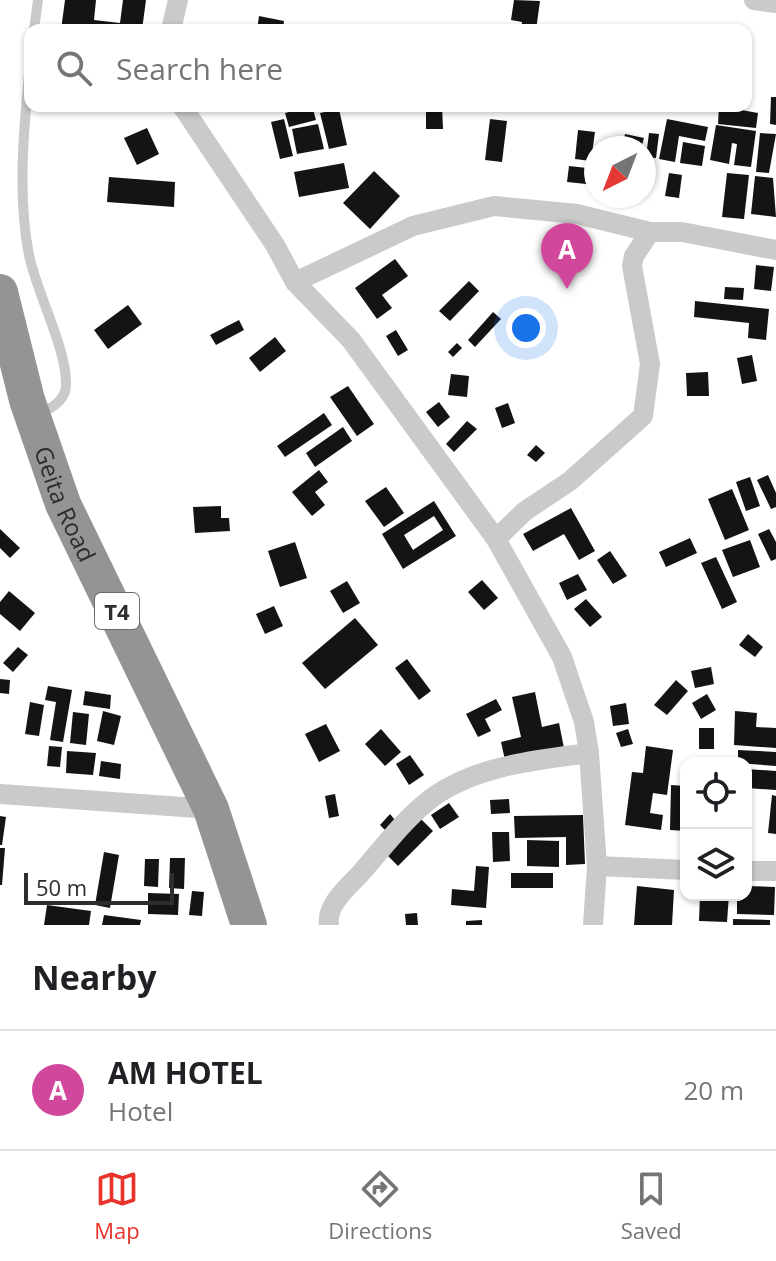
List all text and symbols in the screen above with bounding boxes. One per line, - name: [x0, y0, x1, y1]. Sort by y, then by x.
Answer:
- search box: [24, 24, 752, 112]
- icon: search: [52, 46, 96, 90]
- text: Search here: [116, 48, 283, 89]
- north arrow: [584, 136, 656, 208]
- pin: A: [541, 223, 593, 289]
- your location: [506, 308, 546, 348]
- street label: Geita Road: [28, 441, 105, 567]
- road number: T4: [95, 593, 139, 629]
- map controls: [680, 757, 752, 901]
- button: locate: [680, 757, 752, 829]
- button: layers: [680, 829, 752, 901]
- scale bar: [24, 869, 174, 905]
- text: 50 m: [36, 872, 87, 902]
- text: Nearby: [32, 954, 157, 1000]
- text: AM HOTEL: [108, 1052, 263, 1093]
- text: A: [49, 1072, 67, 1108]
- text: 20 m: [683, 1072, 744, 1108]
- text: Hotel: [108, 1093, 173, 1129]
- tab: Map: [94, 1167, 140, 1245]
- tab: Directions: [328, 1167, 432, 1245]
- tab: Saved: [621, 1167, 682, 1245]

